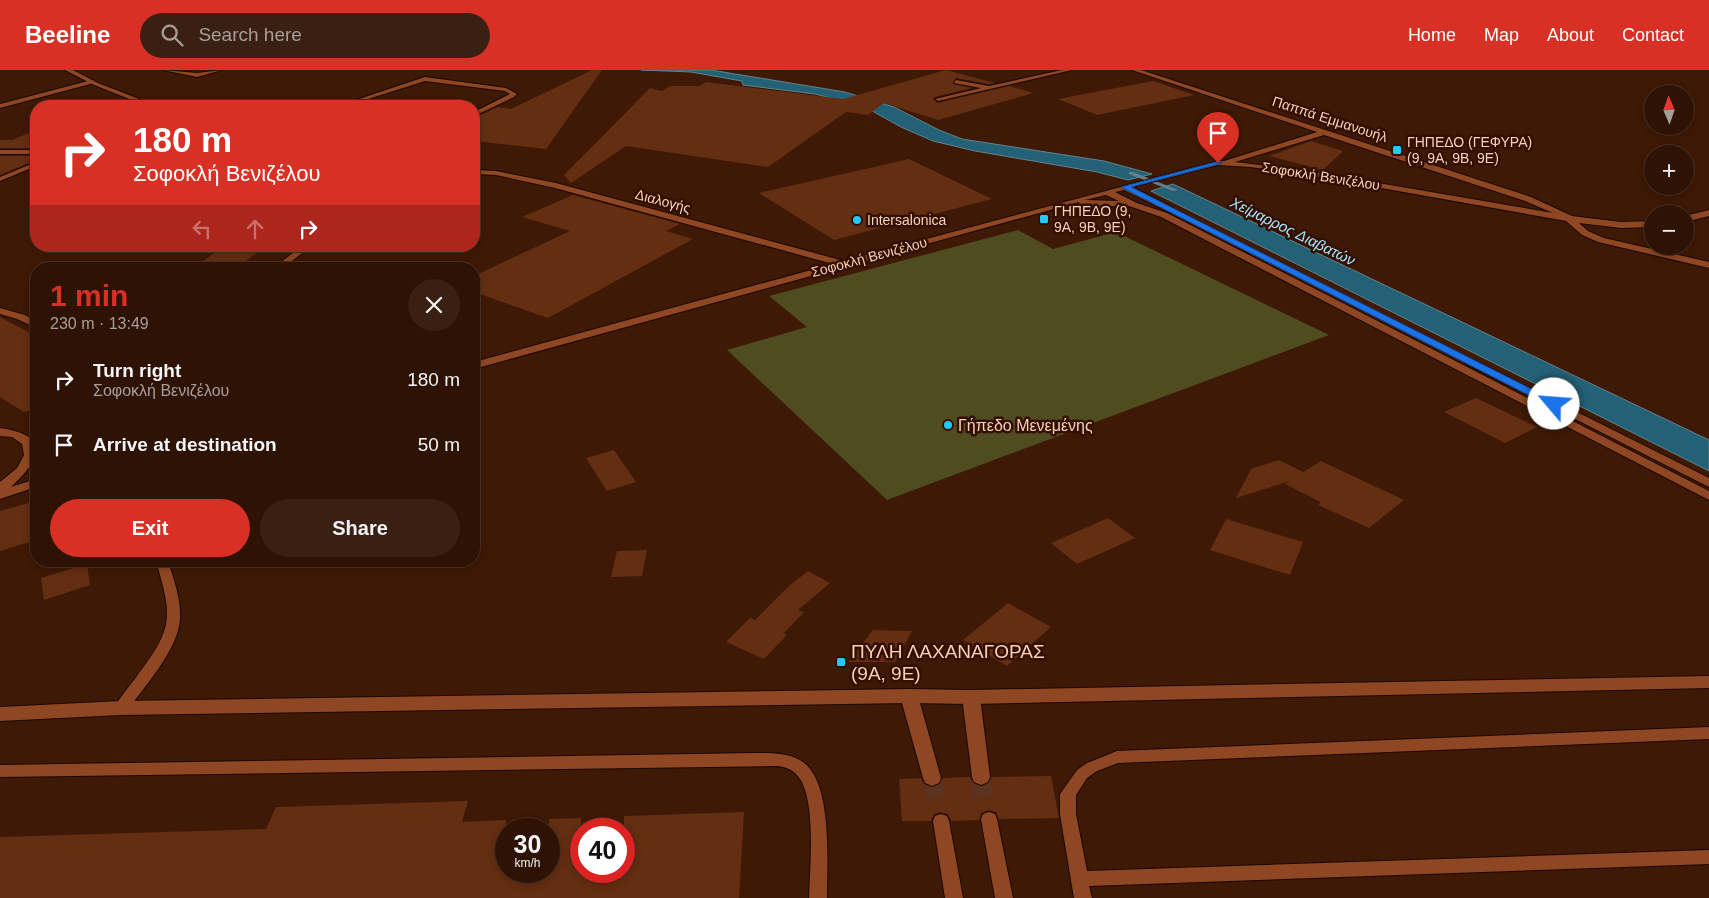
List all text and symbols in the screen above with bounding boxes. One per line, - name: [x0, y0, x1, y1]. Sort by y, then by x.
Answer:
- search box: [140, 13, 490, 58]
- text: Beeline: [25, 21, 110, 48]
- icon: search: [158, 21, 186, 49]
- text: Search here: [198, 24, 302, 45]
- text: Home: [1408, 25, 1456, 45]
- text: Map: [1484, 25, 1519, 45]
- text: About: [1547, 25, 1594, 45]
- text: Contact: [1622, 25, 1684, 45]
- north arrow: [1644, 85, 1694, 135]
- map controls: [1644, 85, 1694, 255]
- street label: Παππά Εμμανουήλ: [1270, 93, 1390, 145]
- pin: [1197, 112, 1239, 163]
- icon: arrive: [1204, 119, 1232, 147]
- icon: right: [50, 120, 115, 185]
- text: 180 m: [133, 120, 232, 159]
- place label: ΓΗΠΕΔΟ (ΓΕΦΥΡΑ) (9, 9Α, 9Β, 9Ε): [1407, 134, 1532, 166]
- marker: ΓΗΠΕΔΟ (ΓΕΦΥΡΑ) (9, 9Α, 9Β, 9Ε): [1391, 144, 1403, 156]
- button: +: [1644, 145, 1694, 195]
- street label: Σοφοκλή Βενιζέλου: [1261, 159, 1381, 193]
- text: Σοφοκλή Βενιζέλου: [133, 161, 321, 186]
- street label: Διαλογής: [634, 186, 693, 216]
- water label: Χείμαρρος Διαβατών: [1227, 193, 1359, 269]
- place label: ΓΗΠΕΔΟ (9, 9Α, 9Β, 9Ε): [1054, 203, 1131, 235]
- button: −: [1644, 205, 1694, 255]
- place label: Intersalonica: [867, 212, 947, 228]
- marker: ΓΗΠΕΔΟ (9, 9Α, 9Β, 9Ε): [1038, 213, 1050, 225]
- marker: Intersalonica: [851, 214, 863, 226]
- icon: left: [188, 215, 216, 243]
- icon: ahead: [241, 215, 269, 243]
- icon: right: [294, 215, 322, 243]
- street label: Σοφοκλή Βενιζέλου: [809, 234, 929, 280]
- text: 1 min: [50, 279, 128, 312]
- button: close: [408, 279, 460, 331]
- text: 230 m · 13:49: [50, 315, 149, 332]
- text: Turn right: [93, 360, 181, 381]
- icon: right: [50, 366, 78, 394]
- text: 180 m: [407, 369, 460, 390]
- position arrow: [1527, 377, 1579, 429]
- text: Σοφοκλή Βενιζέλου: [93, 382, 229, 399]
- place label: Γήπεδο Μενεμένης: [958, 417, 1093, 434]
- marker: Γήπεδο Μενεμένης: [942, 419, 954, 431]
- icon: arrive: [50, 431, 78, 459]
- text: Arrive at destination: [93, 434, 277, 455]
- text: 50 m: [418, 434, 460, 455]
- button: Exit: [50, 499, 250, 557]
- button: Share: [260, 499, 460, 557]
- place label: ΠΥΛΗ ΛΑΧΑΝΑΓΟΡΑΣ (9Α, 9Ε): [851, 641, 1045, 684]
- marker: ΠΥΛΗ ΛΑΧΑΝΑΓΟΡΑΣ (9Α, 9Ε): [835, 656, 847, 668]
- speed limit sign: 40: [570, 818, 635, 883]
- text: 30: [514, 830, 541, 858]
- text: km/h: [514, 856, 541, 870]

